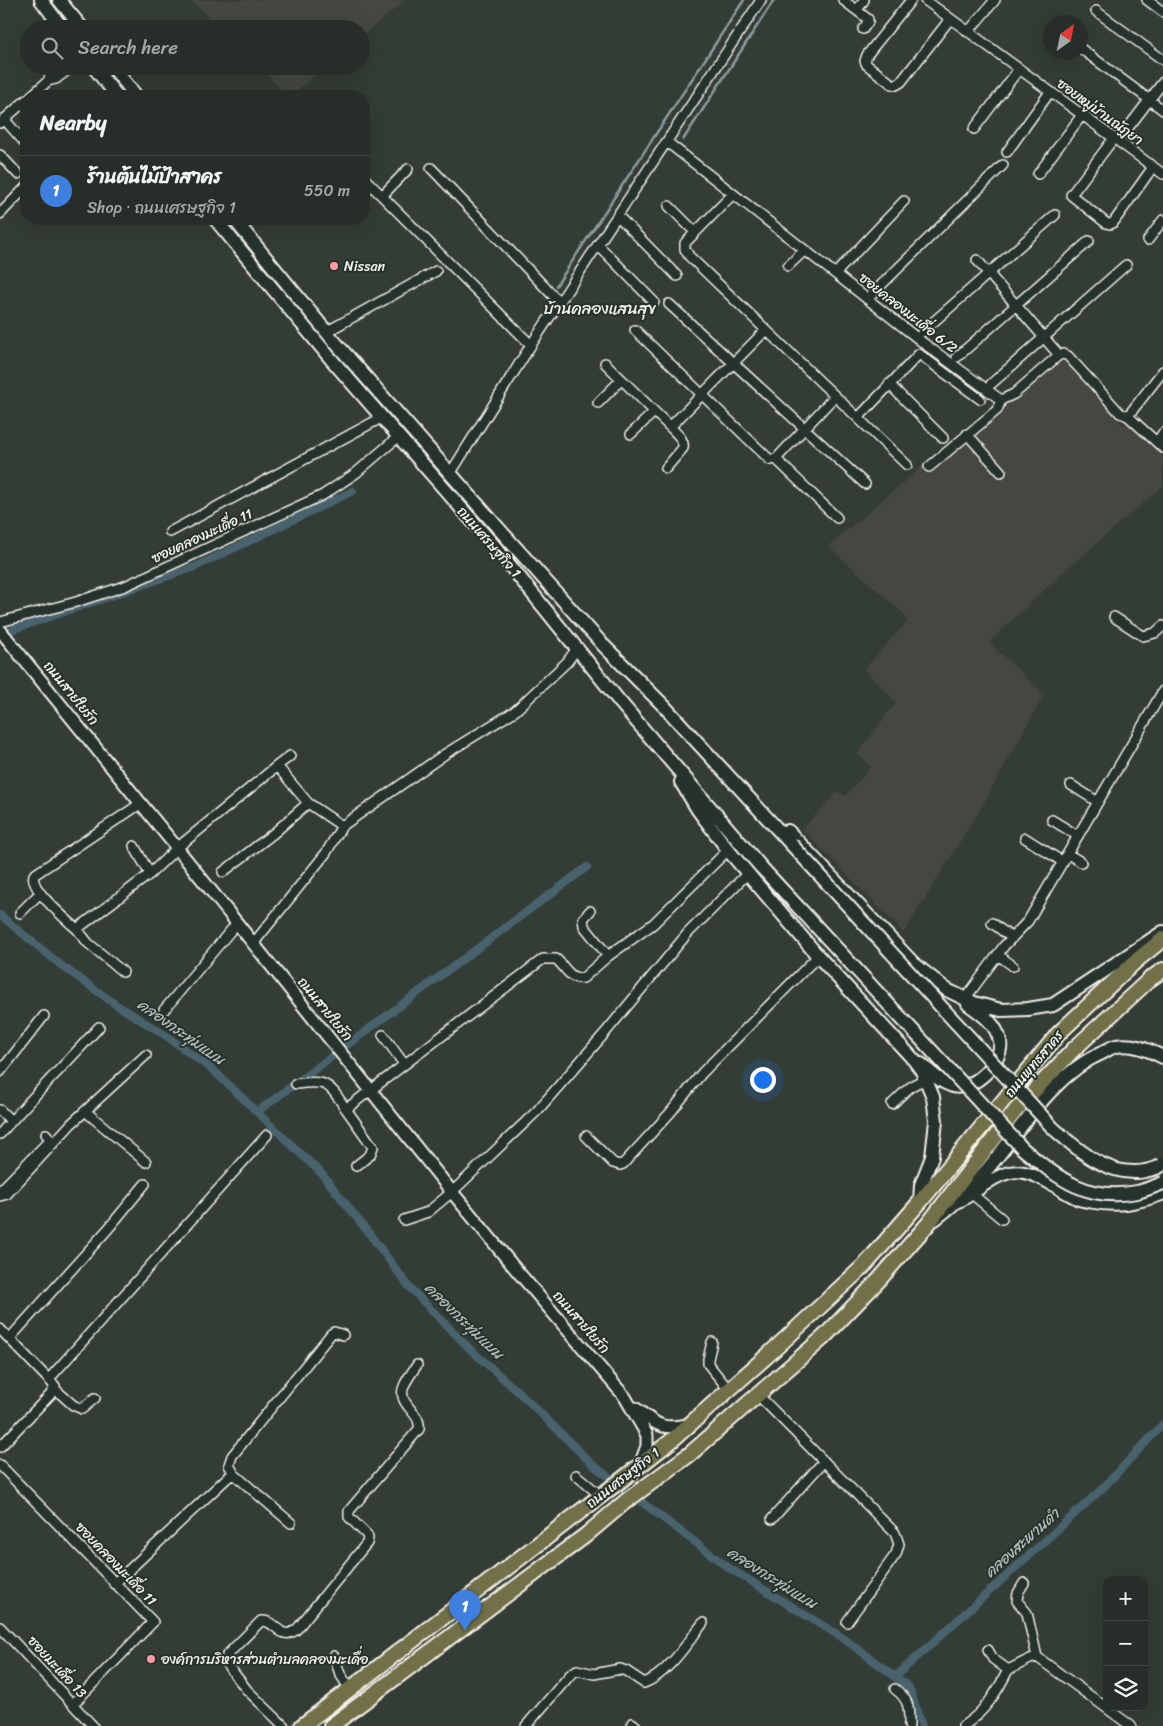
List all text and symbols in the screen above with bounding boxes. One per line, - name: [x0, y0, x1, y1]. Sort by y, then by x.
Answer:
- north arrow: [1043, 15, 1088, 60]
- search box: [20, 20, 370, 75]
- text: Search here: [78, 31, 178, 64]
- icon: search: [38, 34, 66, 62]
- street label: ซอยหมู่บ้านณัฏยา: [1051, 72, 1149, 152]
- text: Nearby: [40, 104, 106, 142]
- text: ร้านต้นไม้ป้าสาคร: [87, 160, 222, 193]
- text: 1: [53, 176, 59, 205]
- text: 550 m: [304, 176, 350, 205]
- text: Shop · ถนนเศรษฐกิจ 1: [87, 193, 236, 222]
- place label: Nissan: [344, 254, 385, 279]
- marker: Nissan: [328, 260, 340, 272]
- street label: ซอยคลองมะเดื่อ 6/2: [853, 265, 964, 360]
- district label: บ้านคลองแสนสุข: [544, 294, 657, 323]
- street label: ถนนเศรษฐกิจ 1: [450, 500, 528, 584]
- street label: ซอยคลองมะเดื่อ 11: [147, 501, 257, 570]
- street label: ถนนสายใยรัก: [37, 655, 105, 731]
- street label: ถนนสายใยรัก: [291, 971, 359, 1047]
- water label: คลองกระทุ่มแบน: [132, 992, 232, 1073]
- street label: ถนนพุทธสาคร: [998, 1024, 1071, 1104]
- your location: [750, 1067, 776, 1093]
- water label: คลองกระทุ่มแบน: [418, 1276, 511, 1367]
- street label: ถนนสายใยรัก: [546, 1285, 616, 1359]
- street label: ถนนเศรษฐกิจ 1: [580, 1441, 666, 1515]
- water label: คลองสะพานดำ: [978, 1501, 1067, 1584]
- street label: ซอยคลองมะเดื่อ 11: [69, 1515, 164, 1612]
- water label: คลองกระทุ่มแบน: [722, 1540, 824, 1617]
- map controls: [1103, 1576, 1148, 1711]
- button: +: [1103, 1576, 1148, 1621]
- pin: 1: [449, 1590, 481, 1631]
- button: −: [1103, 1621, 1148, 1666]
- street label: ซอยมะเดื่อ 13: [21, 1629, 94, 1704]
- place label: องค์การบริหารส่วนตำบลคลองมะเดื่อ: [160, 1645, 369, 1672]
- marker: องค์การบริหารส่วนตำบลคลองมะเดื่อ: [145, 1653, 157, 1665]
- button: layers: [1103, 1666, 1148, 1711]

